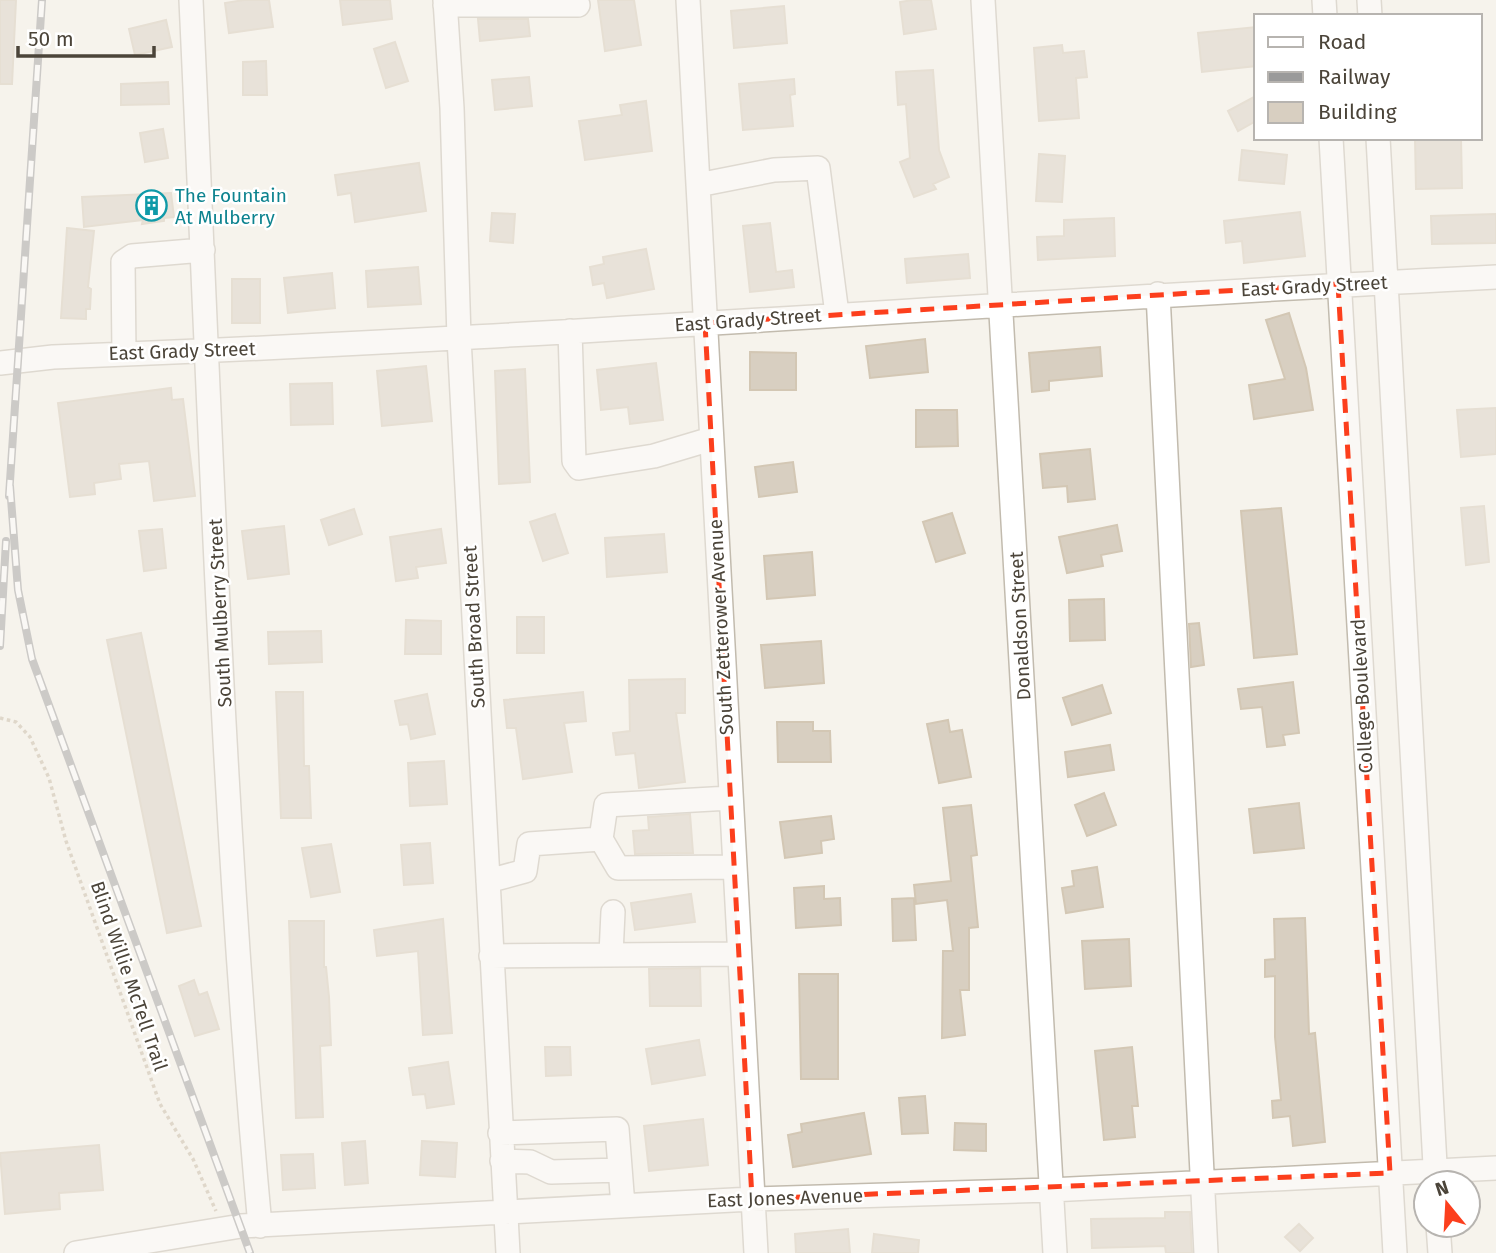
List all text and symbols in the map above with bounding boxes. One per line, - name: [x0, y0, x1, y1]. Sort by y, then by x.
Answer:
- scale bar: [18, 14, 154, 58]
- legend: [1254, 14, 1482, 140]
- text: 50 m: [28, 26, 74, 52]
- text: Road: [1318, 29, 1366, 55]
- text: Railway: [1318, 64, 1391, 90]
- text: Building: [1318, 99, 1397, 125]
- place label: The Fountain At Mulberry: [175, 184, 287, 229]
- building icon: The Fountain At Mulberry: [135, 189, 169, 223]
- street label: East Grady Street: [1240, 271, 1388, 301]
- street label: East Grady Street: [674, 303, 822, 337]
- street label: East Grady Street: [108, 337, 256, 365]
- street label: South Mulberry Street: [204, 518, 236, 708]
- street label: South Zetterower Avenue: [704, 518, 738, 736]
- street label: South Broad Street: [458, 545, 490, 709]
- street label: Donaldson Street: [1005, 551, 1035, 701]
- street label: College Boulevard: [1346, 618, 1378, 774]
- street label: Blind Willie McTell Trail: [86, 878, 172, 1074]
- north arrow: [1412, 1169, 1482, 1239]
- text: N: [1432, 1175, 1451, 1201]
- street label: East Jones Avenue: [707, 1184, 863, 1212]

